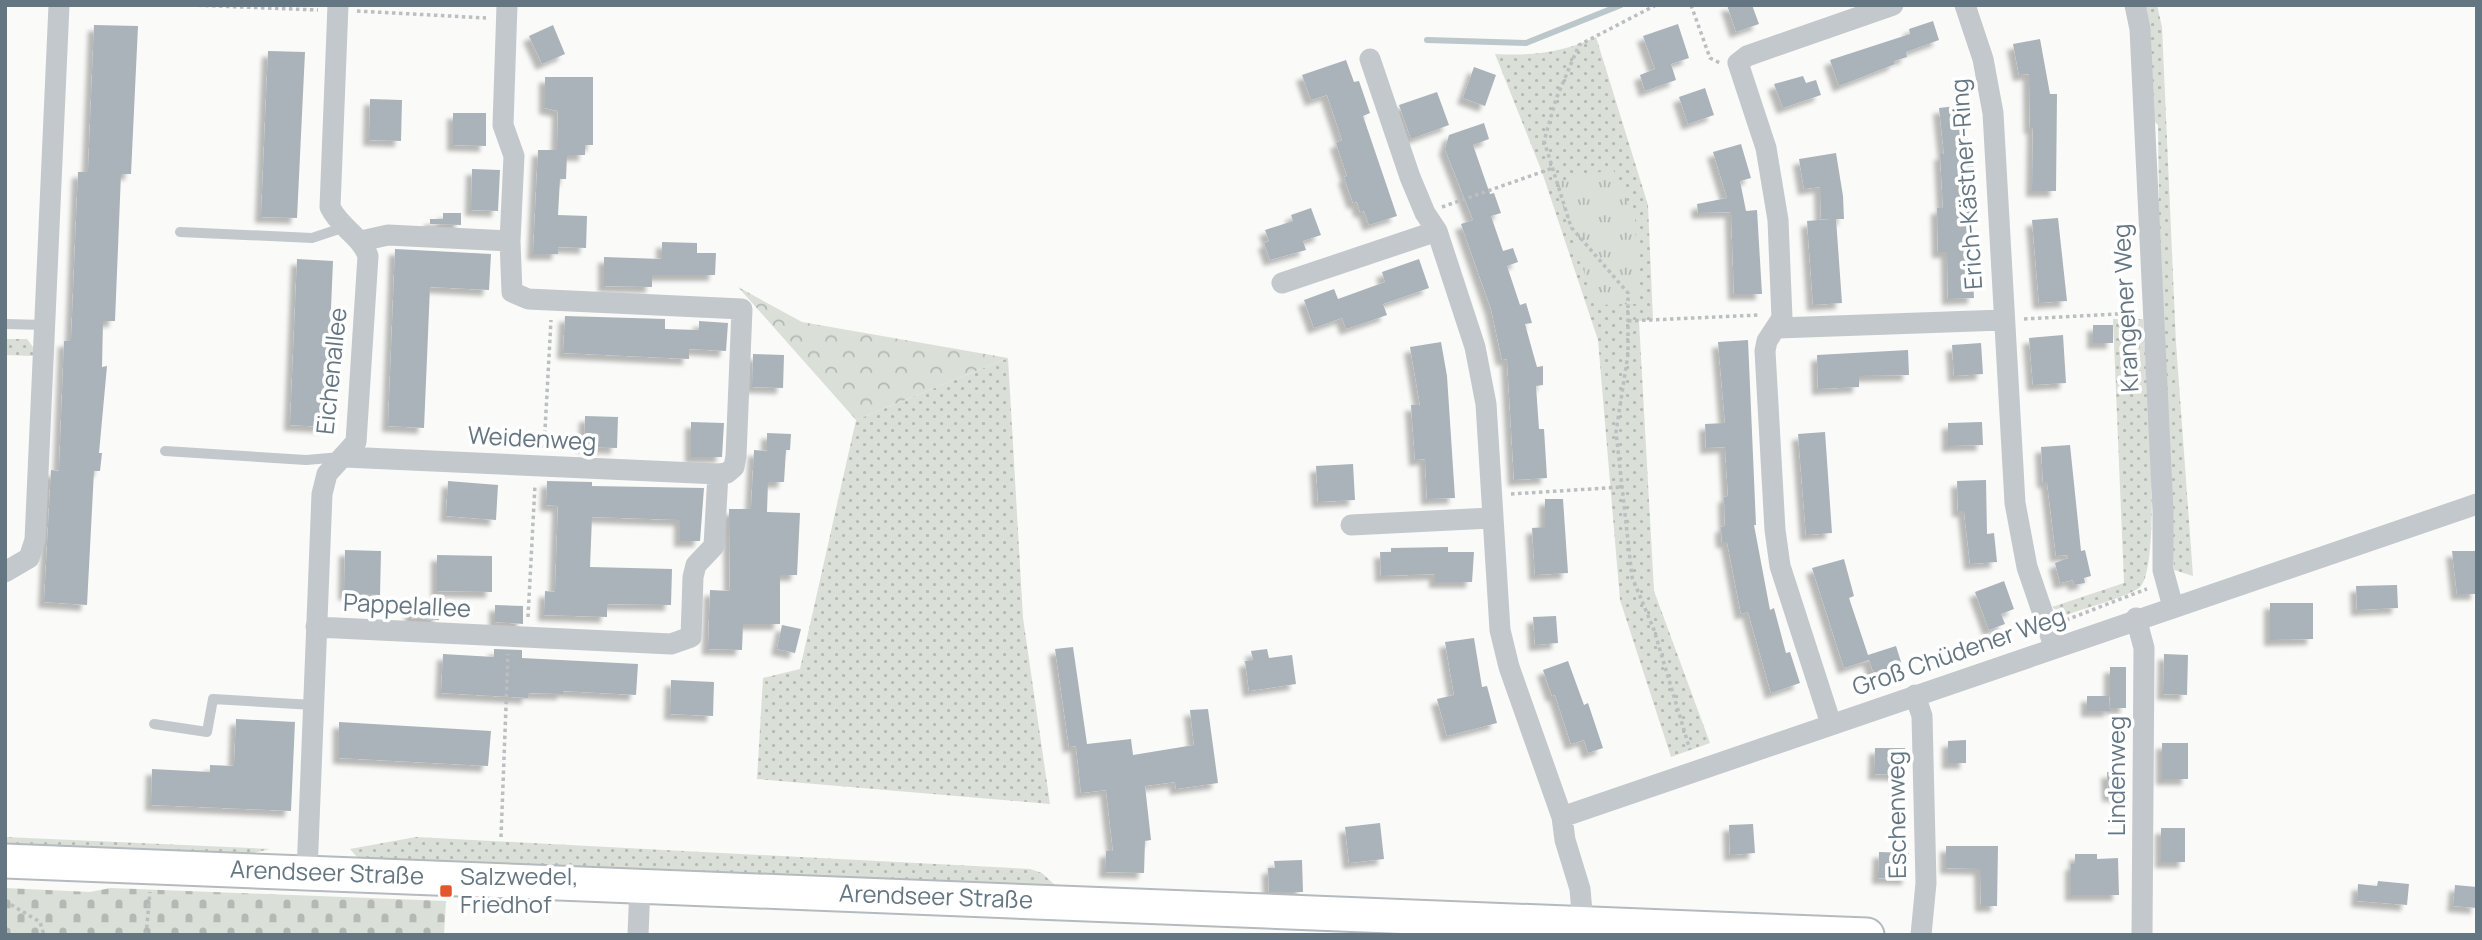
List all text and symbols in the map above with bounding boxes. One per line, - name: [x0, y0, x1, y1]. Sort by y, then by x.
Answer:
- street label: Erich-Kästner-Ring: [1942, 77, 1989, 291]
- street label: Krangener Weg: [2104, 223, 2145, 393]
- street label: Eichenallee: [307, 306, 354, 436]
- street label: Weidenweg: [467, 418, 597, 457]
- street label: Pappelallee: [342, 585, 472, 624]
- street label: Groß Chüdener Weg: [1848, 599, 2069, 703]
- street label: Lindenweg: [2099, 716, 2132, 836]
- street label: Eschenweg: [1878, 751, 1913, 879]
- street label: Arendseer Straße: [229, 852, 425, 891]
- place label: Salzwedel, Friedhof: [460, 859, 579, 920]
- street label: Arendseer Straße: [838, 876, 1034, 915]
- marker: Salzwedel, Friedhof: [438, 883, 454, 899]

